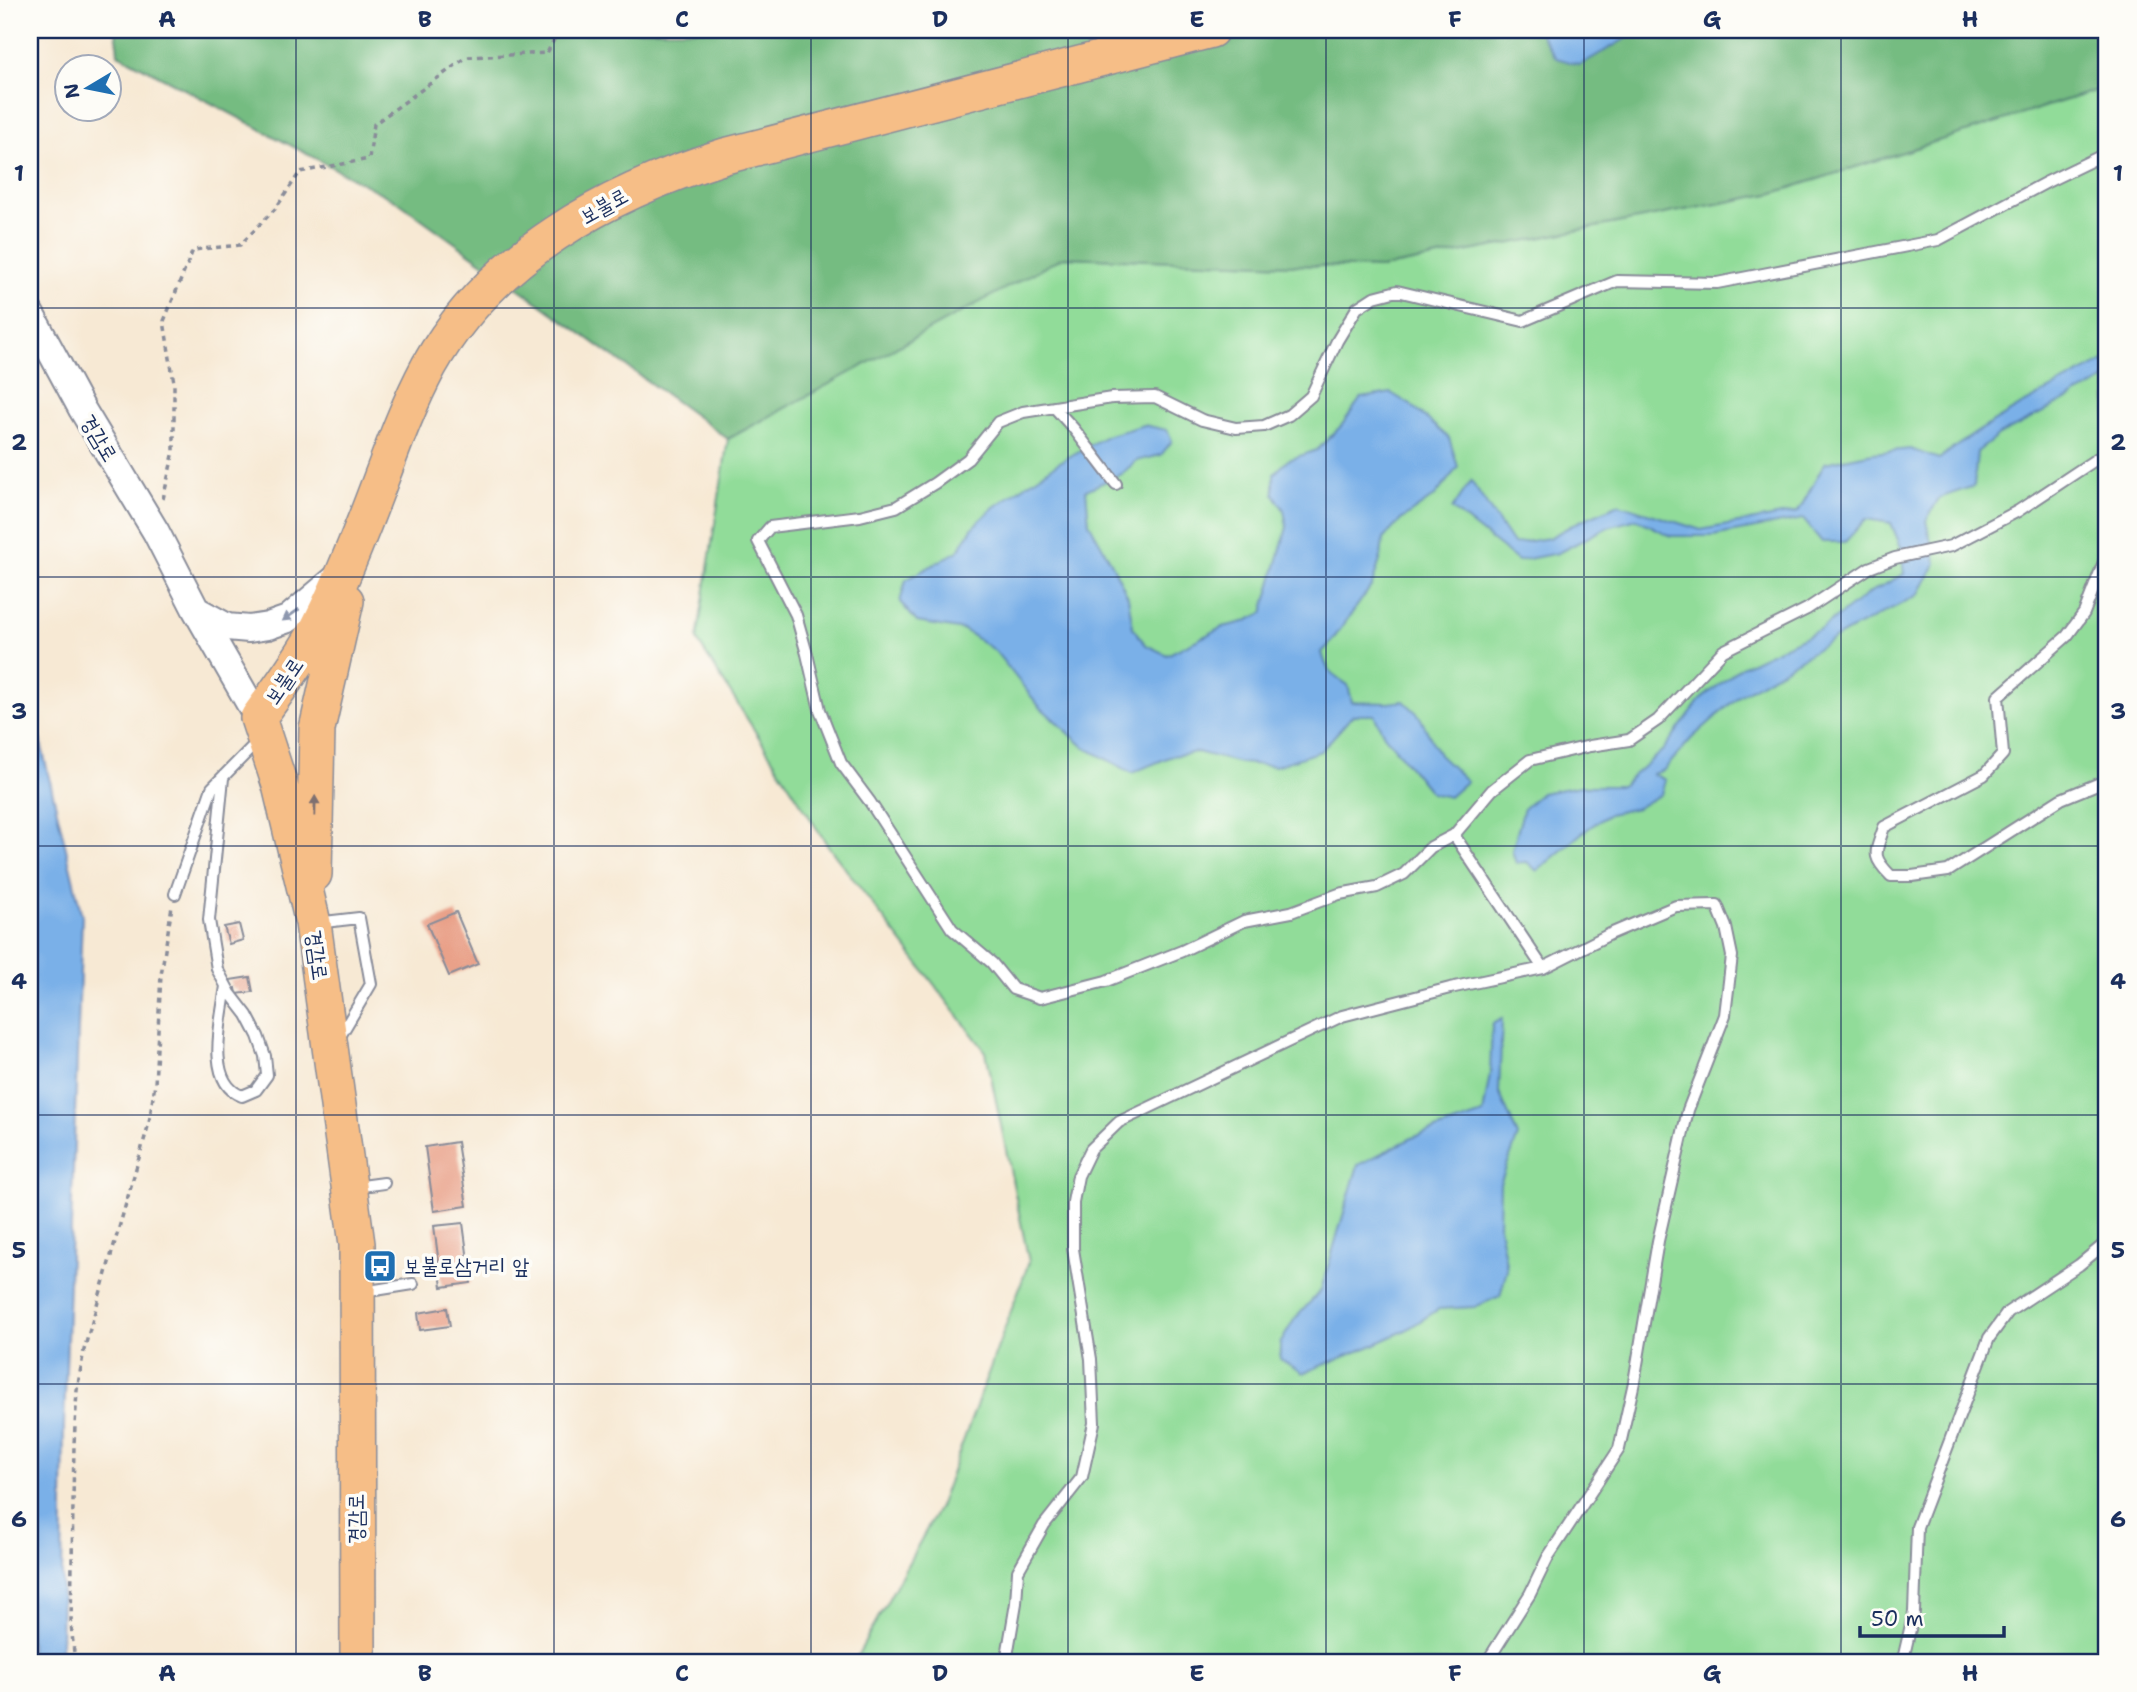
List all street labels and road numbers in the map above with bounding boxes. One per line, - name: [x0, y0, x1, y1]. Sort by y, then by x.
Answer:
- street label: 보불로: [575, 181, 633, 231]
- street label: 경감로: [74, 409, 124, 467]
- street label: 보불로: [258, 652, 310, 710]
- street label: 경감로: [300, 928, 334, 982]
- street label: 경감로: [342, 1494, 370, 1544]

